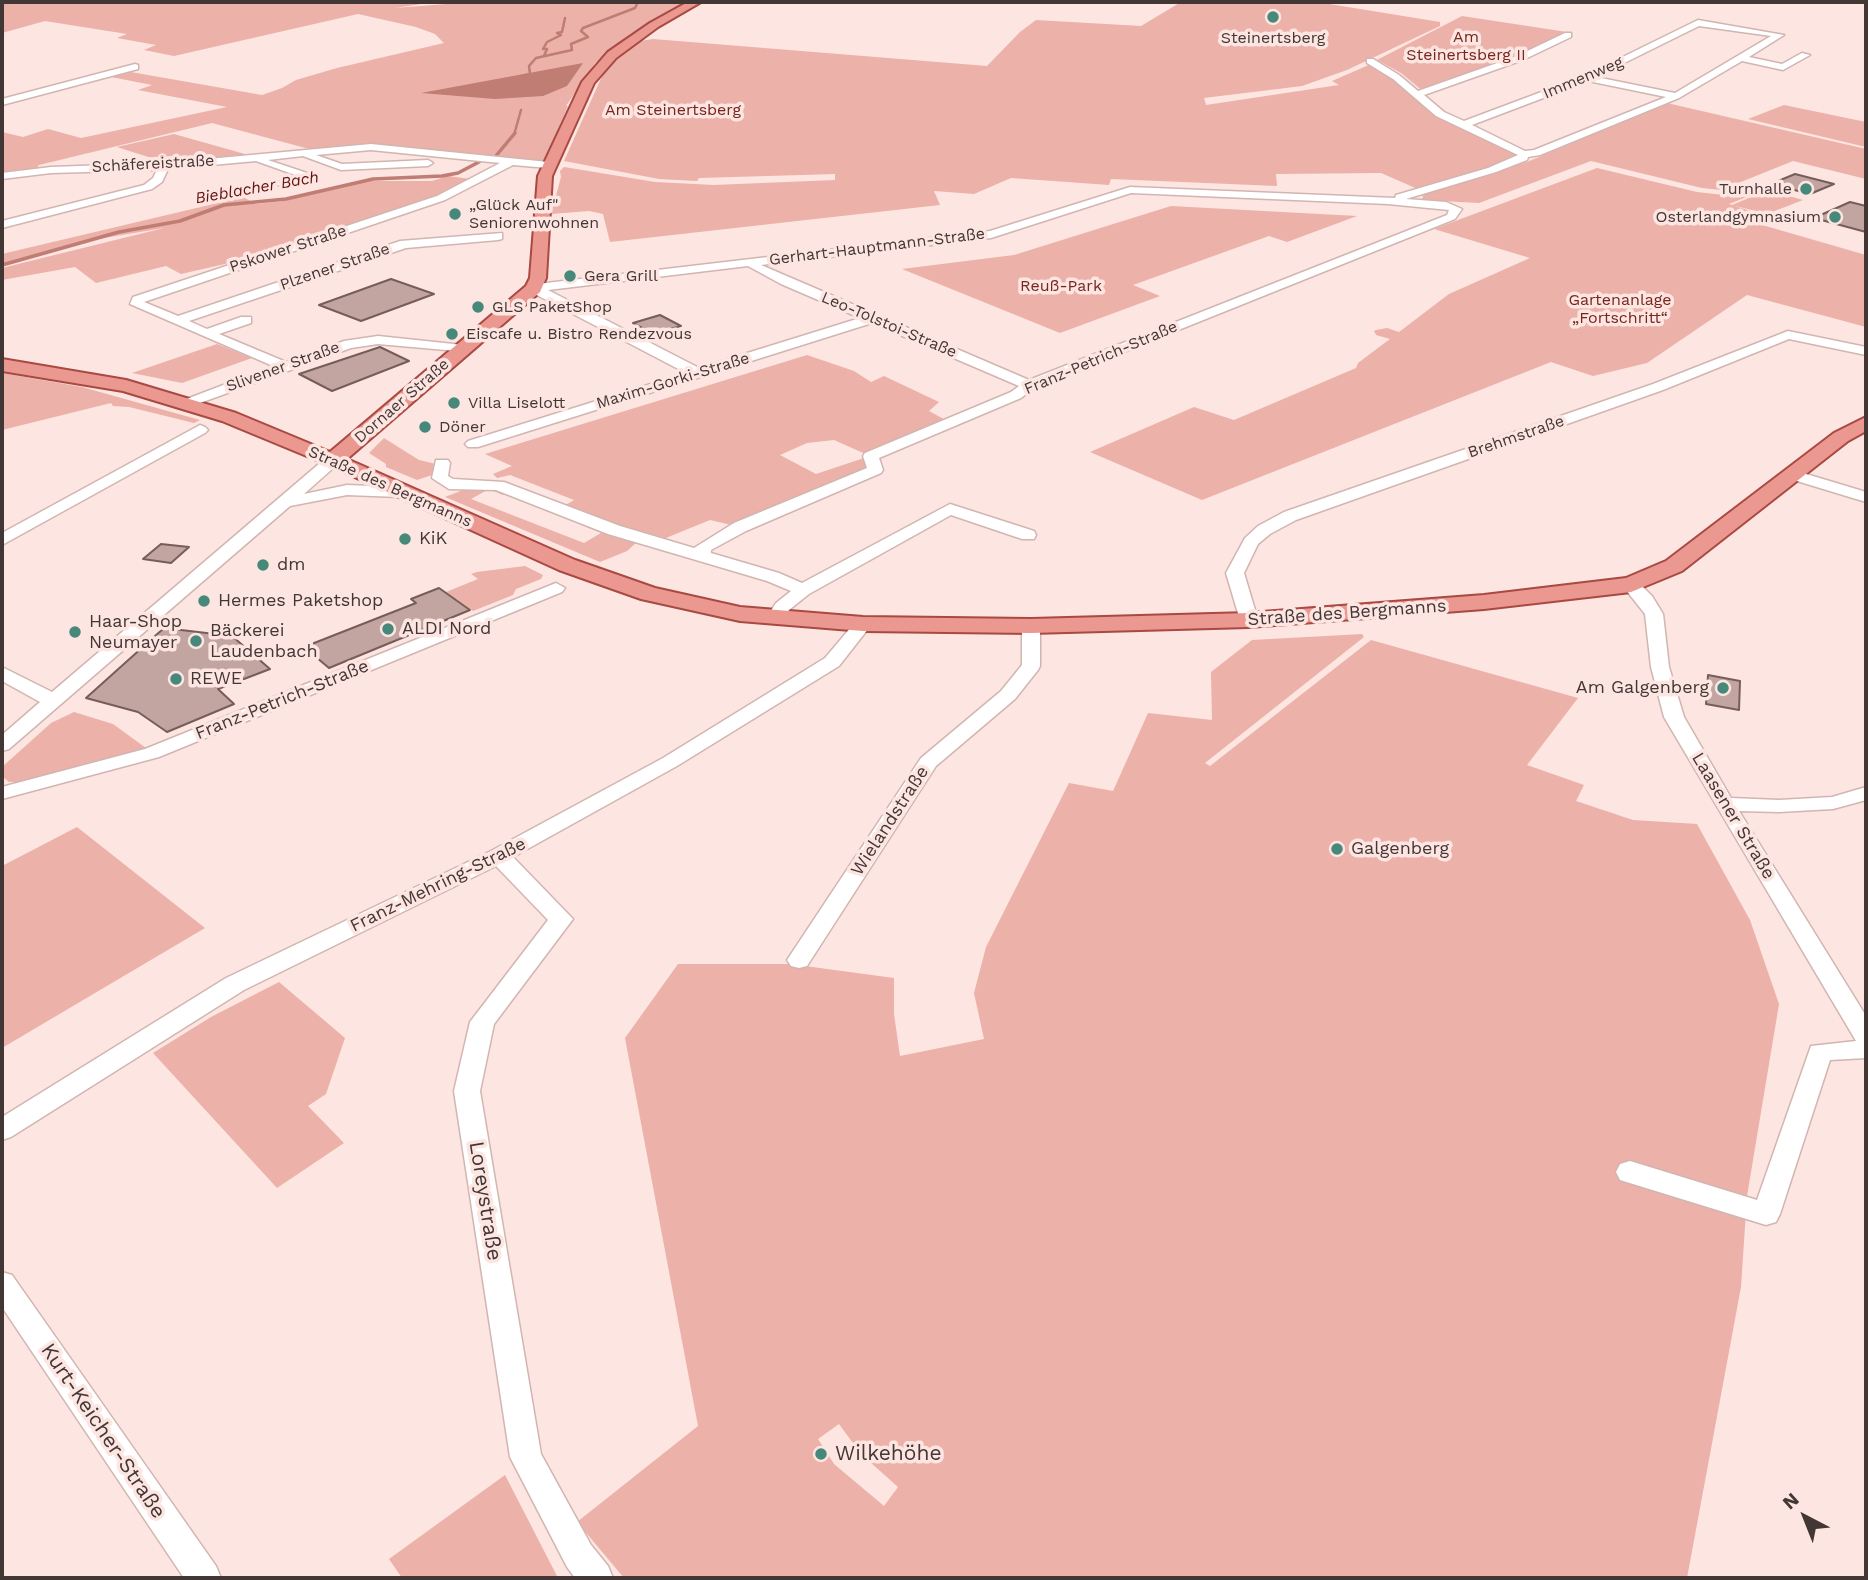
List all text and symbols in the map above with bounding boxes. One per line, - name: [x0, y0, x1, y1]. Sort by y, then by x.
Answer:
- marker: Steinertsberg: [1265, 9, 1281, 25]
- park label: Am Steinertsberg II: [1406, 27, 1526, 65]
- place label: Steinertsberg: [1221, 28, 1325, 48]
- street label: Immenweg: [1540, 53, 1626, 103]
- park label: Am Steinertsberg: [605, 100, 741, 120]
- street label: Schäfereistraße: [91, 151, 215, 177]
- water label: Bieblacher Bach: [194, 168, 320, 208]
- place label: Turnhalle: [1719, 179, 1792, 199]
- marker: Turnhalle: [1798, 181, 1814, 197]
- place label: „Glück Auf" Seniorenwohnen: [469, 195, 599, 233]
- marker: „Glück Auf" Seniorenwohnen: [447, 206, 463, 222]
- place label: Osterlandgymnasium: [1655, 207, 1821, 227]
- marker: Osterlandgymnasium: [1827, 209, 1843, 225]
- street label: Pskower Straße: [227, 221, 349, 277]
- street label: Gerhart-Hauptmann-Straße: [768, 224, 986, 270]
- street label: Plzener Straße: [278, 239, 392, 295]
- place label: Gera Grill: [584, 266, 658, 286]
- marker: Gera Grill: [562, 268, 578, 284]
- park label: Reuß-Park: [1020, 276, 1102, 296]
- street label: Leo-Tolstoi-Straße: [818, 288, 960, 362]
- park label: Gartenanlage „Fortschritt“: [1568, 290, 1672, 328]
- place label: GLS PaketShop: [492, 297, 612, 317]
- marker: GLS PaketShop: [470, 299, 486, 315]
- street label: Franz-Petrich-Straße: [1022, 317, 1180, 399]
- place label: Eiscafe u. Bistro Rendezvous: [466, 324, 692, 344]
- marker: Eiscafe u. Bistro Rendezvous: [444, 326, 460, 342]
- street label: Slivener Straße: [224, 338, 342, 396]
- street label: Maxim-Gorki-Straße: [594, 349, 752, 413]
- street label: Dornaer Straße: [351, 355, 453, 447]
- place label: Villa Liselott: [468, 393, 565, 413]
- marker: Villa Liselott: [446, 395, 462, 411]
- street label: Brehmstraße: [1465, 412, 1567, 462]
- place label: Döner: [439, 417, 486, 437]
- marker: Döner: [417, 419, 433, 435]
- street label: Straße des Bergmanns: [305, 442, 475, 532]
- place label: KiK: [419, 528, 447, 550]
- marker: KiK: [397, 531, 413, 547]
- place label: dm: [277, 554, 305, 576]
- marker: dm: [255, 557, 271, 573]
- place label: Hermes Paketshop: [218, 590, 383, 612]
- marker: Hermes Paketshop: [196, 593, 212, 609]
- street label: Straße des Bergmanns: [1247, 595, 1447, 631]
- place label: Haar-Shop Neumayer: [89, 611, 182, 654]
- place label: ALDI Nord: [402, 618, 491, 640]
- place label: Bäckerei Laudenbach: [210, 620, 318, 662]
- marker: ALDI Nord: [380, 621, 396, 637]
- marker: Haar-Shop Neumayer: [67, 624, 83, 640]
- marker: Bäckerei Laudenbach: [188, 633, 204, 649]
- street label: Franz-Petrich-Straße: [192, 655, 372, 745]
- place label: REWE: [190, 668, 242, 690]
- marker: REWE: [168, 671, 184, 687]
- place label: Am Galgenberg: [1576, 677, 1709, 699]
- marker: Am Galgenberg: [1715, 680, 1731, 696]
- street label: Laasener Straße: [1687, 749, 1779, 883]
- street label: Wielandstraße: [847, 762, 933, 880]
- street label: Franz-Mehring-Straße: [347, 833, 529, 937]
- place label: Galgenberg: [1351, 838, 1449, 860]
- marker: Galgenberg: [1329, 841, 1345, 857]
- street label: Loreystraße: [463, 1140, 507, 1262]
- street label: Kurt-Keicher-Straße: [35, 1339, 171, 1523]
- place label: Wilkehöhe: [835, 1441, 942, 1467]
- marker: Wilkehöhe: [813, 1446, 829, 1462]
- north arrow: [1770, 1482, 1840, 1552]
- text: N: [1778, 1488, 1804, 1514]

